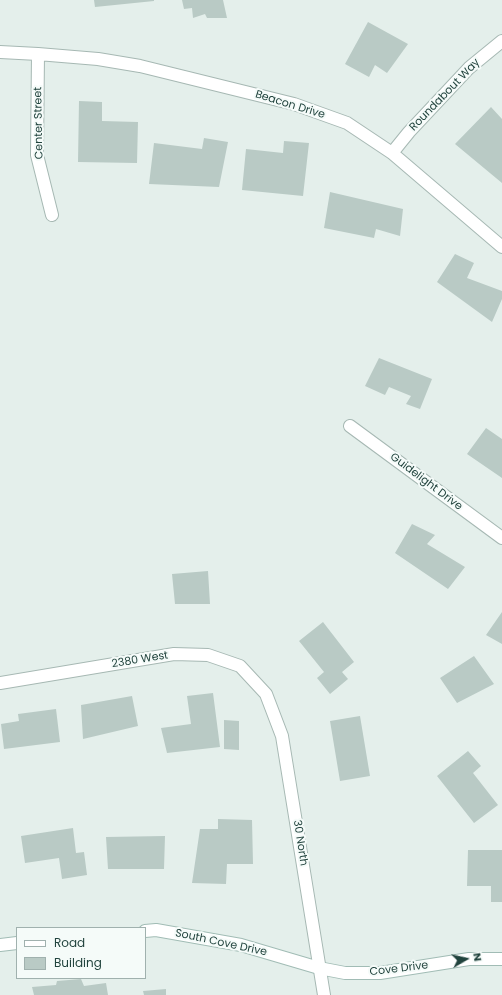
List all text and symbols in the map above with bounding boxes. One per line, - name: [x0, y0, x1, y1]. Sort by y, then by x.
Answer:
- street label: Roundabout Way: [407, 56, 483, 134]
- street label: Center Street: [32, 87, 46, 159]
- street label: Beacon Drive: [254, 88, 326, 122]
- street label: Guidelight Drive: [387, 451, 465, 513]
- street label: 2380 West: [111, 649, 169, 671]
- street label: 30 North: [290, 819, 310, 867]
- legend: [16, 927, 146, 979]
- street label: South Cove Drive: [174, 927, 268, 959]
- text: Road: [54, 934, 85, 951]
- north arrow: [446, 939, 486, 979]
- text: N: [469, 952, 486, 962]
- text: Building: [54, 954, 102, 971]
- street label: Cove Drive: [369, 959, 429, 979]

